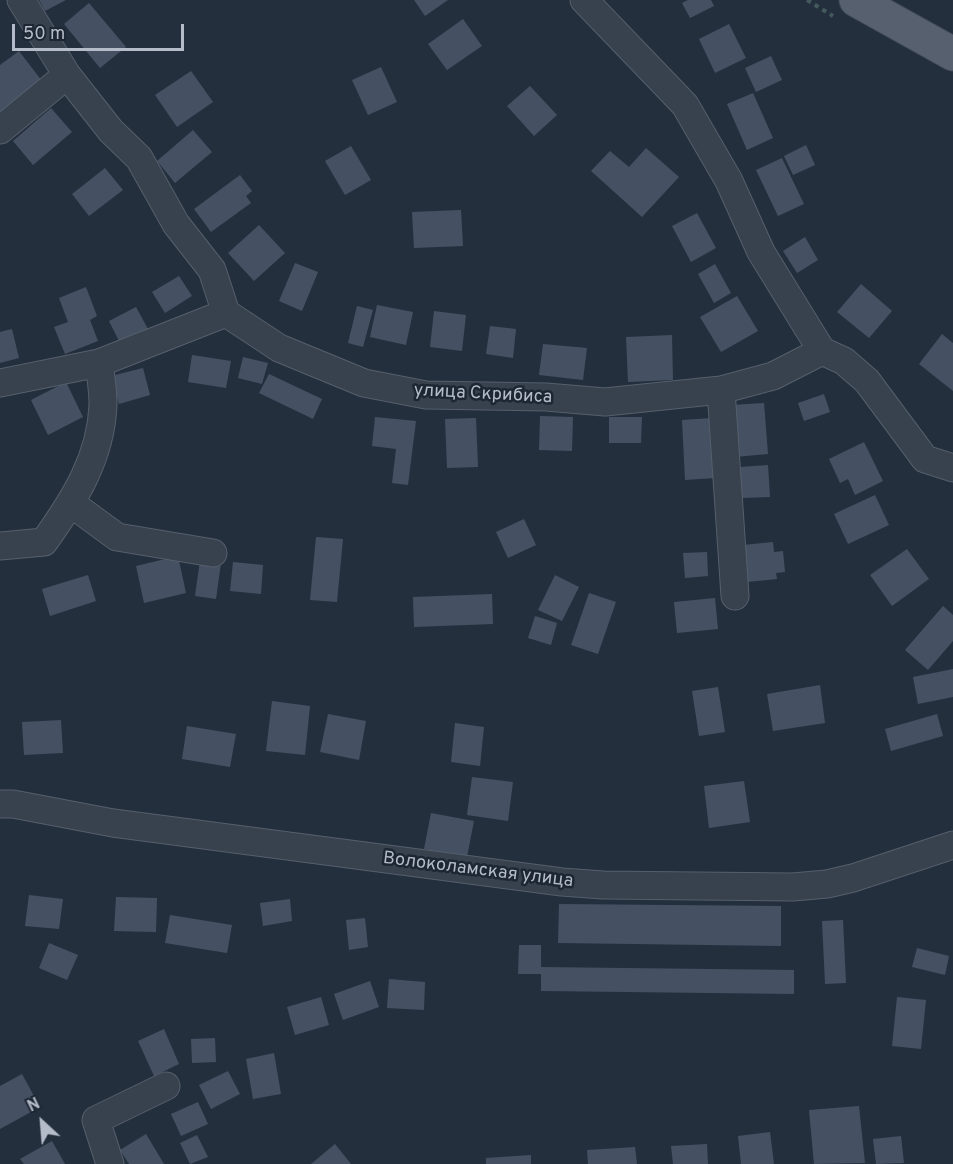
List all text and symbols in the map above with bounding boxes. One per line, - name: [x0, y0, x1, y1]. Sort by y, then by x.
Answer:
- scale bar: [15, 12, 188, 50]
- text: 50 m: [23, 23, 65, 46]
- street label: улица Скрибиса: [413, 381, 553, 409]
- street label: Волоколамская улица: [382, 849, 574, 893]
- north arrow: [12, 1092, 72, 1152]
- text: N: [25, 1094, 44, 1117]

